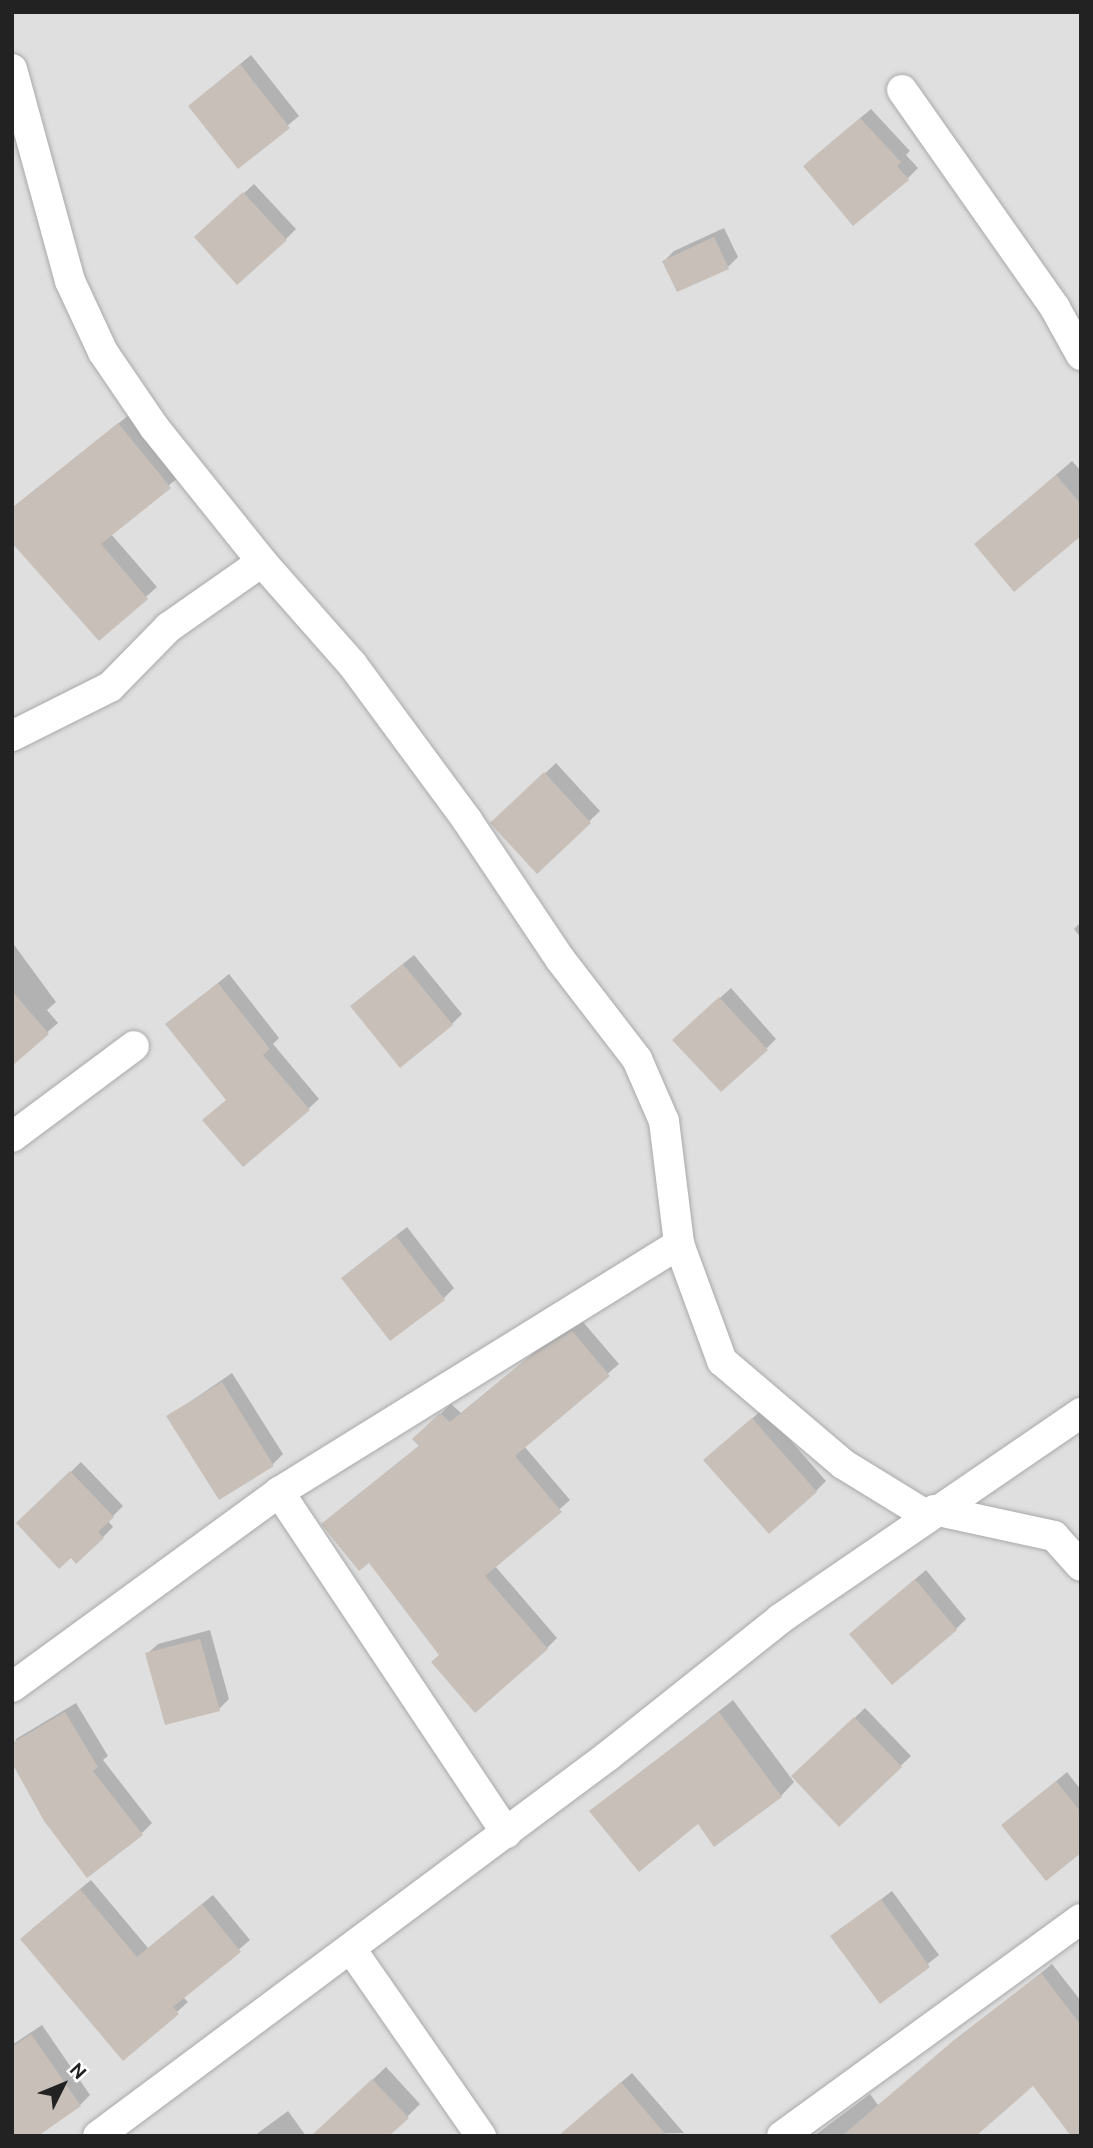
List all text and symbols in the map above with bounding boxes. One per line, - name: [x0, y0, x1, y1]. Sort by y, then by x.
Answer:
- north arrow: [28, 2050, 98, 2120]
- text: N: [65, 2058, 91, 2083]

